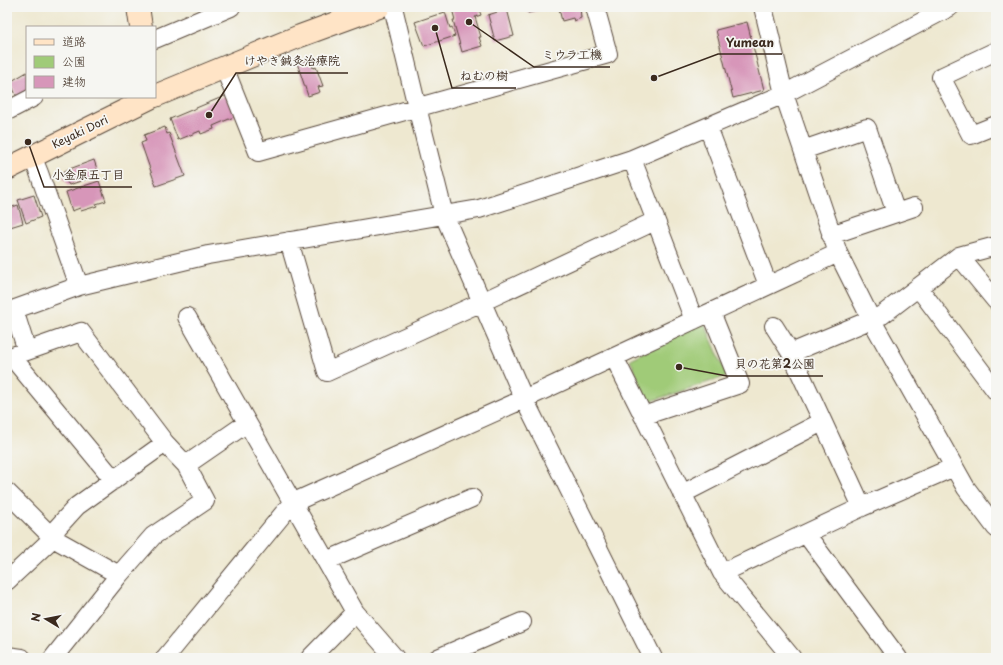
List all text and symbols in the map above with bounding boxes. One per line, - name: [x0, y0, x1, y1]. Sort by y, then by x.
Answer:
- legend: [26, 26, 156, 98]
- callout: Yumean: [718, 30, 782, 54]
- text: 道路: [62, 32, 86, 50]
- text: Yumean: [726, 33, 774, 51]
- callout: ミウラ工機: [534, 43, 610, 67]
- text: ミウラ工機: [542, 45, 602, 63]
- callout: けやき鍼灸治療院: [236, 49, 348, 73]
- text: けやき鍼灸治療院: [244, 51, 340, 69]
- text: 公園: [62, 52, 86, 70]
- callout: ねむの樹: [452, 64, 516, 88]
- text: ねむの樹: [460, 66, 508, 84]
- text: 建物: [62, 72, 86, 90]
- street label: Keyaki Dori: [49, 111, 111, 152]
- callout: 小金原五丁目: [44, 163, 132, 187]
- text: 小金原五丁目: [52, 165, 124, 183]
- callout: 貝の花第2公園: [727, 352, 823, 376]
- text: 貝の花第2公園: [735, 354, 815, 372]
- north arrow: [26, 599, 66, 639]
- text: N: [27, 611, 45, 623]

